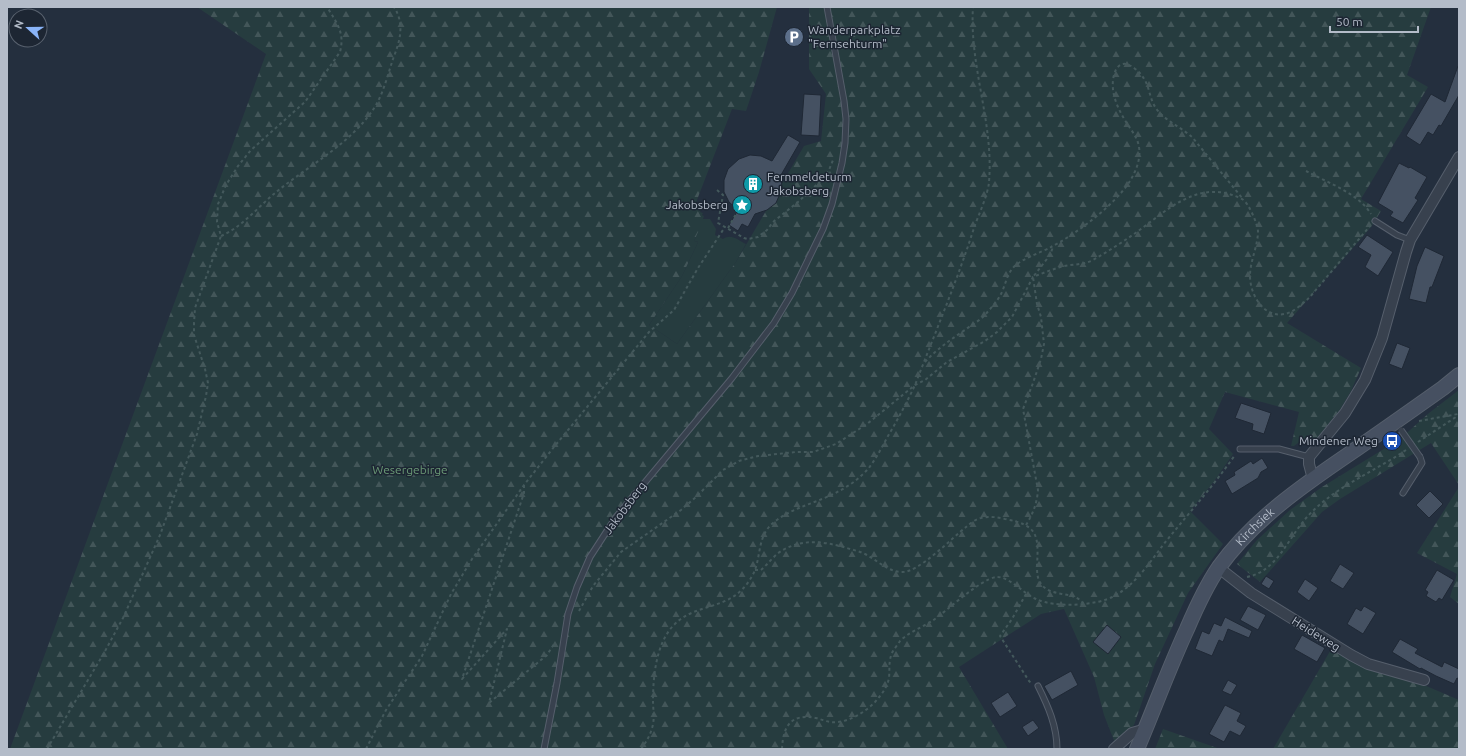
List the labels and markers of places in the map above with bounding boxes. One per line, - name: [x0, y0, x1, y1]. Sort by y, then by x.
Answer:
- place label: Wanderparkplatz "Fernsehturm": [808, 23, 901, 50]
- parking icon: Wanderparkplatz "Fernsehturm": [783, 26, 805, 48]
- place label: Fernmeldeturm Jakobsberg: [767, 170, 852, 197]
- building icon: Fernmeldeturm Jakobsberg: [742, 173, 764, 195]
- place icon: Jakobsberg: [731, 194, 753, 216]
- place label: Jakobsberg: [666, 198, 728, 211]
- bus stop icon: Mindener Weg: [1381, 430, 1403, 452]
- place label: Mindener Weg: [1299, 434, 1378, 447]

